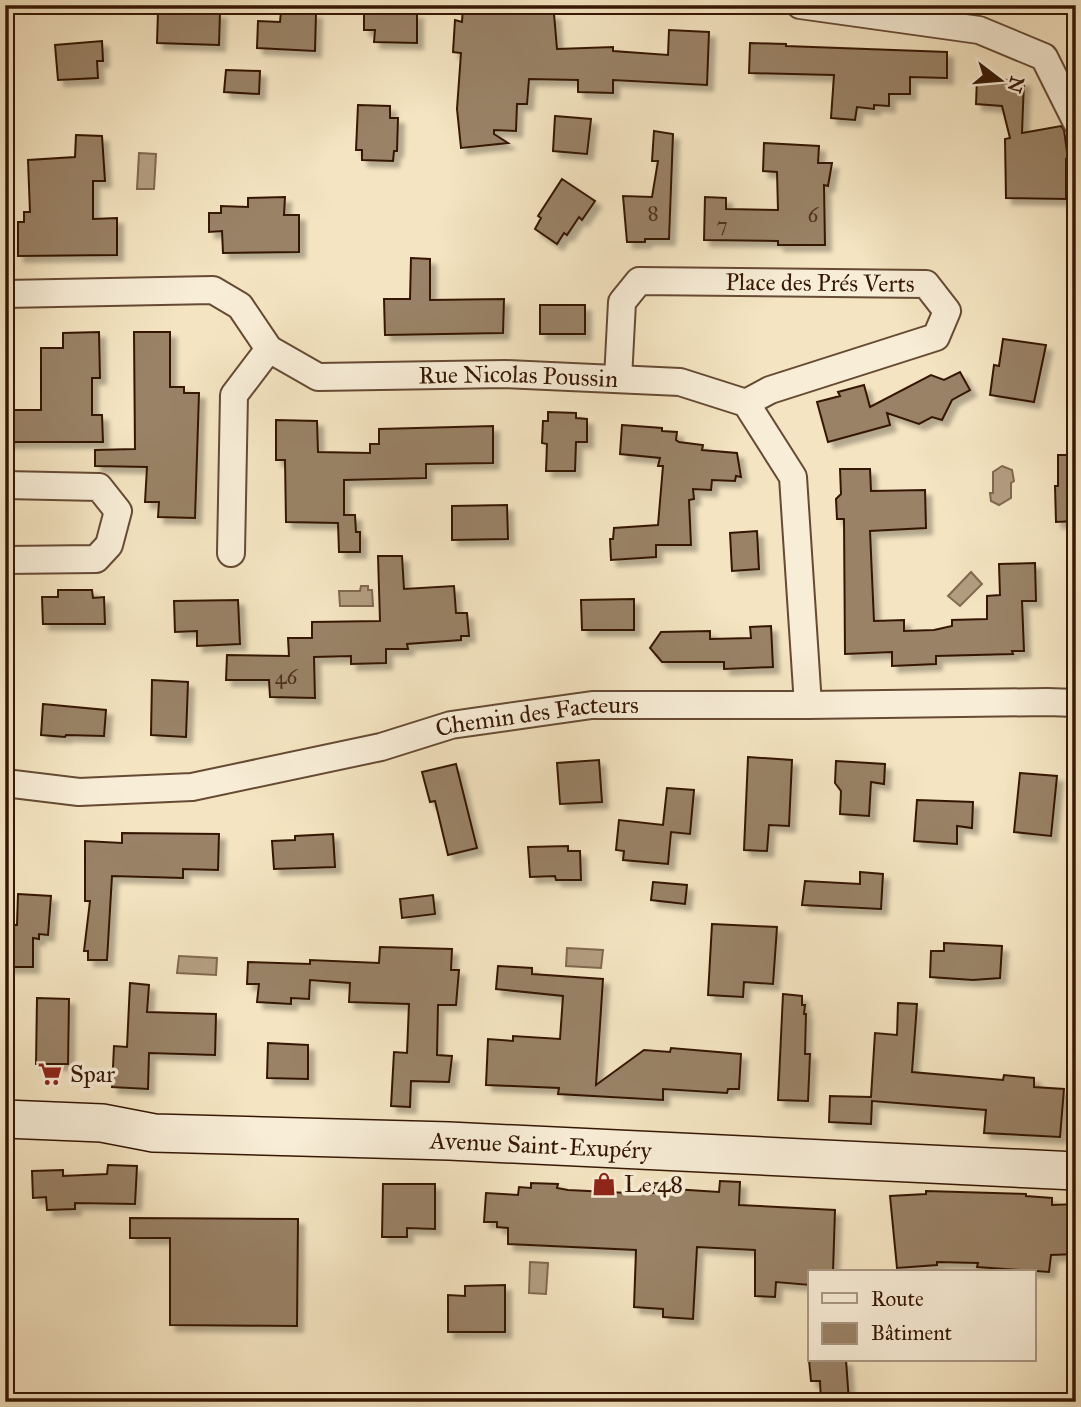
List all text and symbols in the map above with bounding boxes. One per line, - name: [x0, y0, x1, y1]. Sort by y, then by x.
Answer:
- north arrow: [965, 46, 1036, 116]
- text: N: [1003, 74, 1029, 95]
- house number: 8: [647, 200, 659, 226]
- house number: 6: [808, 202, 820, 228]
- house number: 7: [716, 212, 728, 238]
- street label: Place des Prés Verts: [725, 267, 915, 299]
- street label: Rue Nicolas Poussin: [418, 359, 619, 394]
- house number: 46: [275, 664, 298, 690]
- street label: Chemin des Facteurs: [432, 690, 639, 744]
- place label: Spar: [70, 1059, 115, 1089]
- supermarket icon: Spar: [36, 1060, 64, 1088]
- street label: Avenue Saint-Exupéry: [428, 1125, 653, 1166]
- place label: Le 48: [624, 1169, 683, 1199]
- shop icon: Le 48: [590, 1170, 618, 1198]
- legend: [808, 1270, 1036, 1362]
- text: Route: [871, 1286, 924, 1312]
- text: Bâtiment: [871, 1320, 953, 1346]

